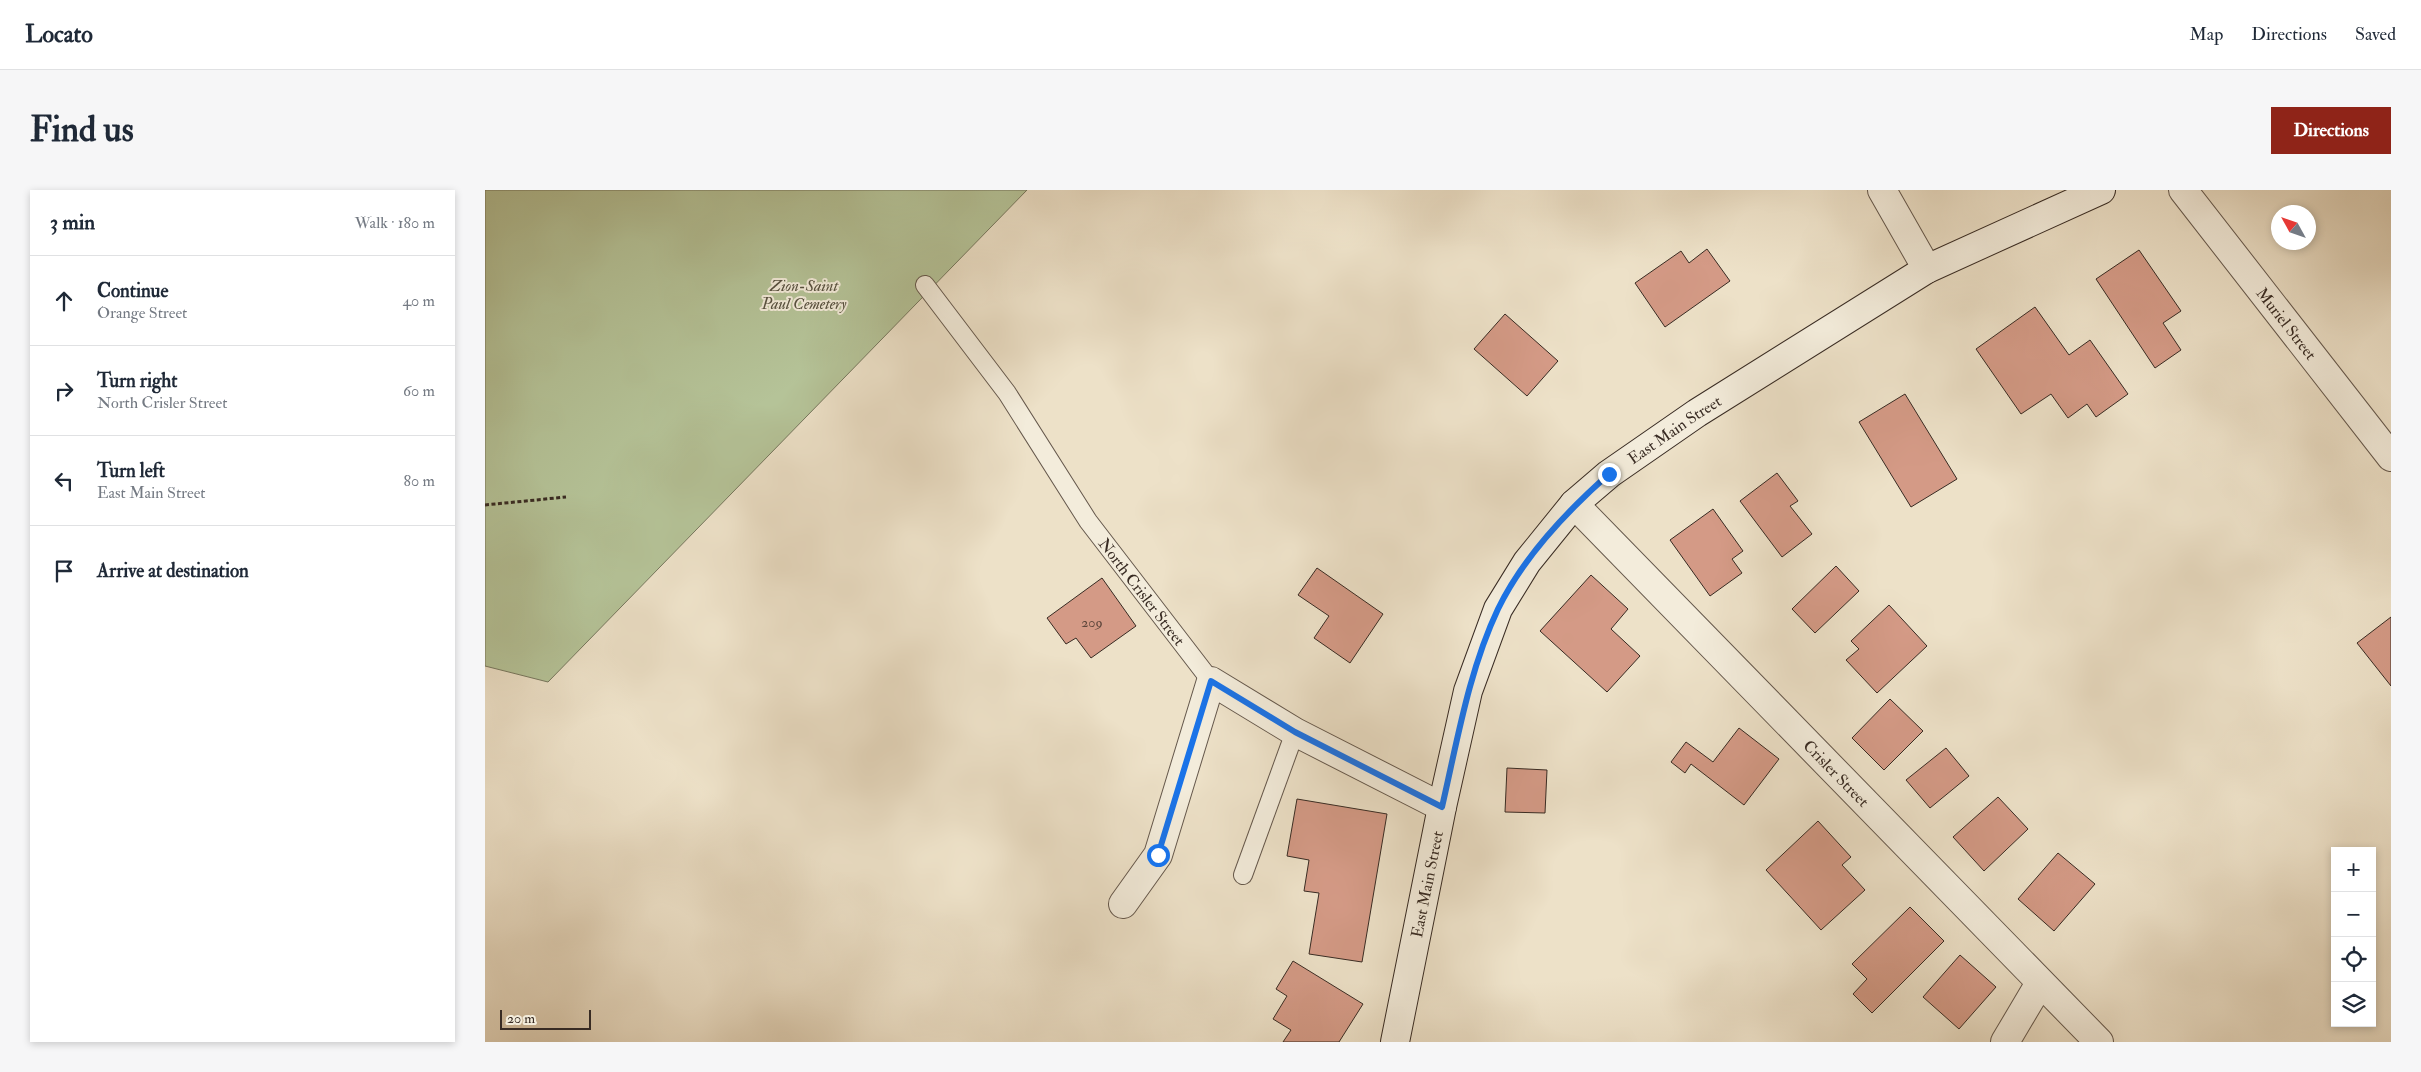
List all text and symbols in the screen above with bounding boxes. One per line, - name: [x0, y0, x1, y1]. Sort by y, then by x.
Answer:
- text: Locato: [25, 19, 93, 50]
- text: Map: [2190, 23, 2223, 46]
- text: Directions: [2251, 23, 2327, 46]
- text: Saved: [2355, 23, 2396, 46]
- button: Directions: [2271, 107, 2391, 154]
- text: Find us: [30, 108, 134, 152]
- north arrow: [2271, 205, 2316, 250]
- text: 3 min: [50, 209, 95, 236]
- text: Walk · 180 m: [355, 213, 435, 233]
- park label: Zion-Saint Paul Cemetery: [760, 276, 847, 314]
- text: Continue: [97, 279, 168, 303]
- street label: Muriel Street: [2252, 284, 2321, 364]
- icon: ahead: [50, 287, 78, 315]
- text: 40 m: [402, 291, 435, 311]
- text: Orange Street: [97, 303, 187, 323]
- text: Turn right: [97, 369, 177, 393]
- icon: right: [50, 377, 78, 405]
- text: 60 m: [403, 381, 435, 401]
- street label: East Main Street: [1624, 391, 1725, 469]
- text: North Crisler Street: [97, 393, 227, 413]
- text: Turn left: [97, 459, 165, 483]
- route end: [1598, 463, 1621, 486]
- icon: left: [50, 467, 78, 495]
- text: 80 m: [404, 471, 435, 491]
- text: East Main Street: [97, 483, 206, 503]
- street label: North Crisler Street: [1094, 534, 1189, 650]
- icon: arrive: [50, 557, 78, 585]
- text: Arrive at destination: [97, 559, 249, 583]
- house number: 209: [1081, 614, 1103, 631]
- street label: Crisler Street: [1799, 736, 1873, 812]
- street label: East Main Street: [1407, 829, 1448, 940]
- route start: [1147, 844, 1170, 867]
- map controls: [2331, 847, 2376, 1027]
- button: +: [2331, 847, 2376, 892]
- button: −: [2331, 892, 2376, 937]
- button: locate: [2331, 937, 2376, 982]
- button: layers: [2331, 982, 2376, 1027]
- scale bar: [500, 1007, 591, 1030]
- text: 20 m: [507, 1010, 535, 1027]

